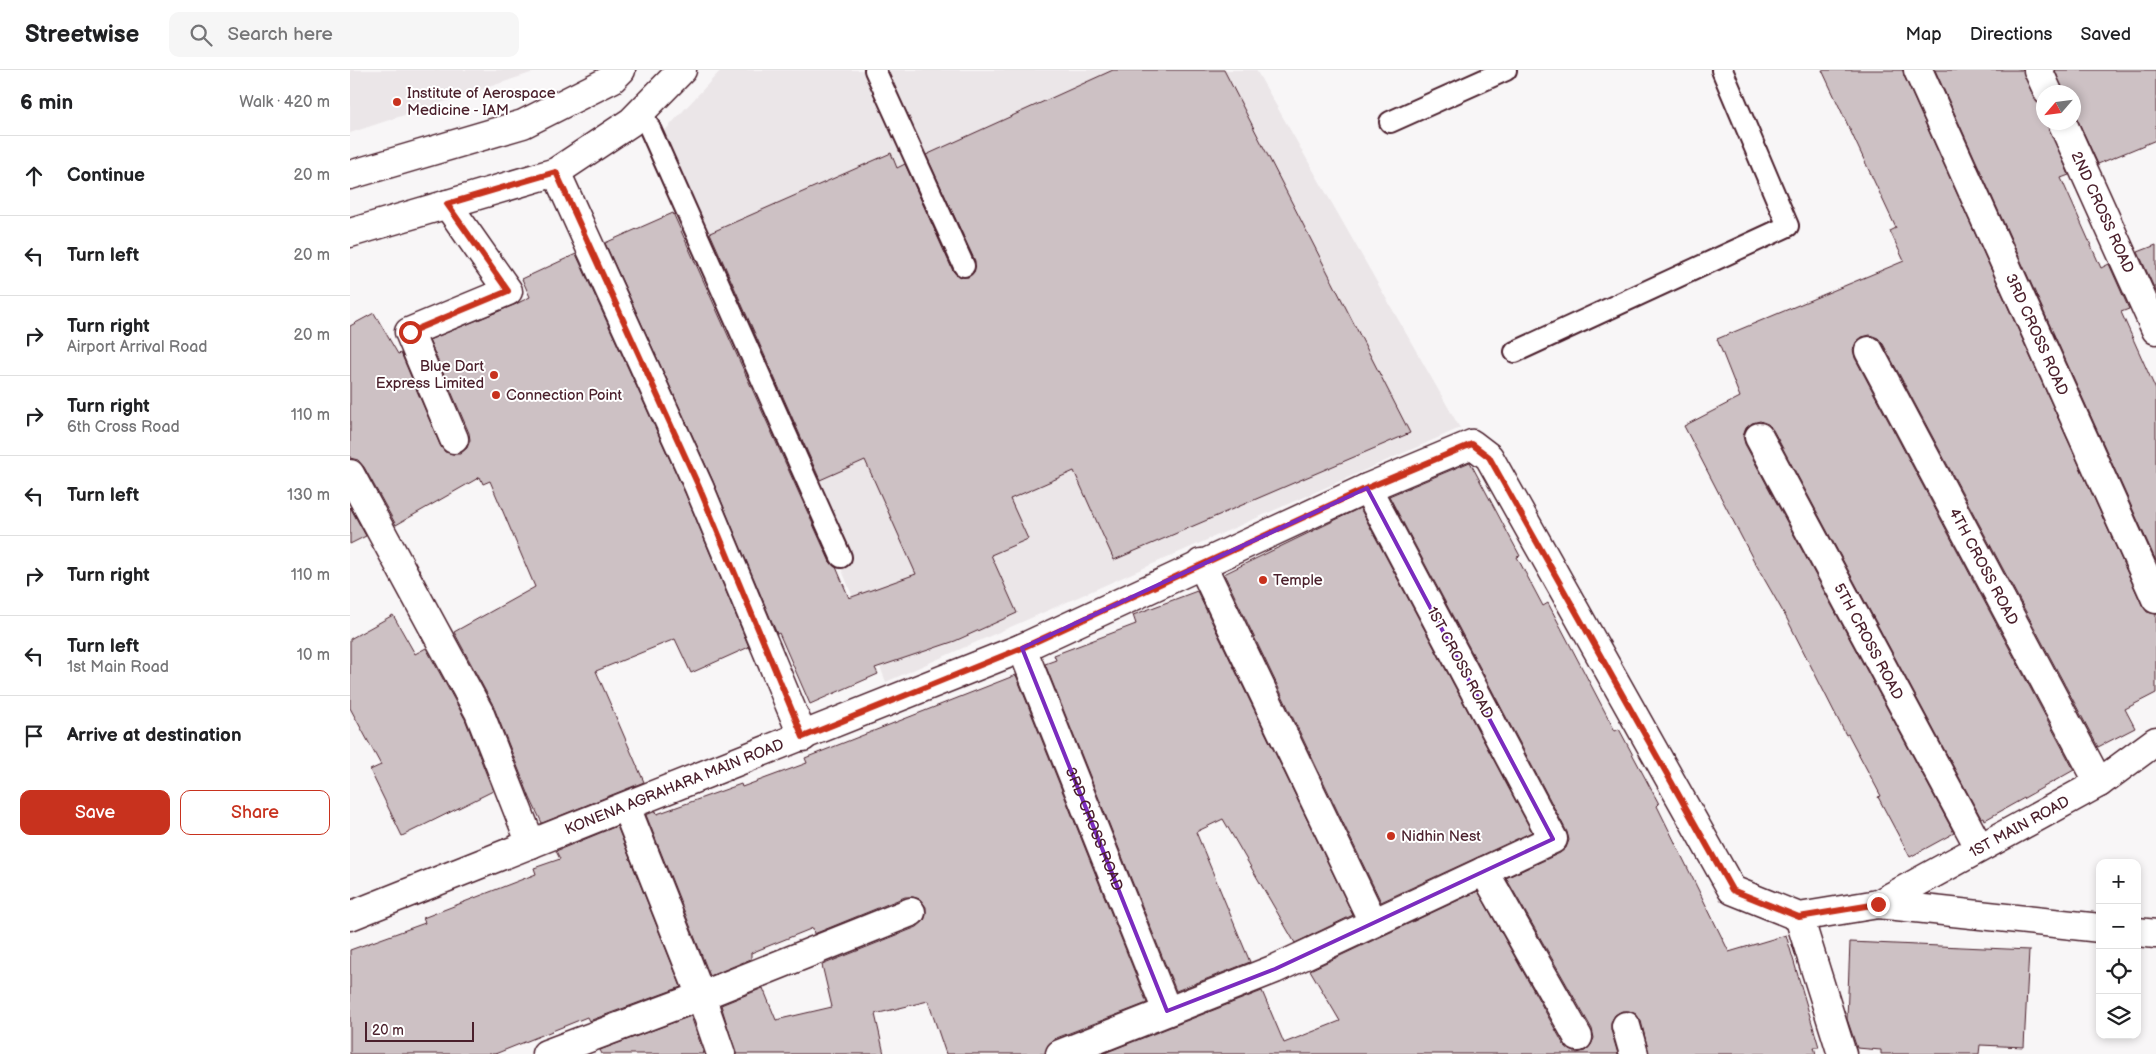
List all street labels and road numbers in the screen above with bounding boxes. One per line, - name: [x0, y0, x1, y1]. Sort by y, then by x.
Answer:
- street label: 2ND CROSS ROAD: [2067, 148, 2139, 276]
- street label: 3RD CROSS ROAD: [2001, 271, 2073, 398]
- street label: 4TH CROSS ROAD: [1945, 505, 2023, 628]
- street label: 5TH CROSS ROAD: [1830, 580, 1908, 703]
- street label: 1ST CROSS ROAD: [1422, 604, 1498, 722]
- street label: KONENA AGRAHARA MAIN ROAD: [562, 734, 787, 839]
- street label: 3RD CROSS ROAD: [1061, 764, 1128, 894]
- street label: 1ST MAIN ROAD: [1966, 792, 2073, 862]

